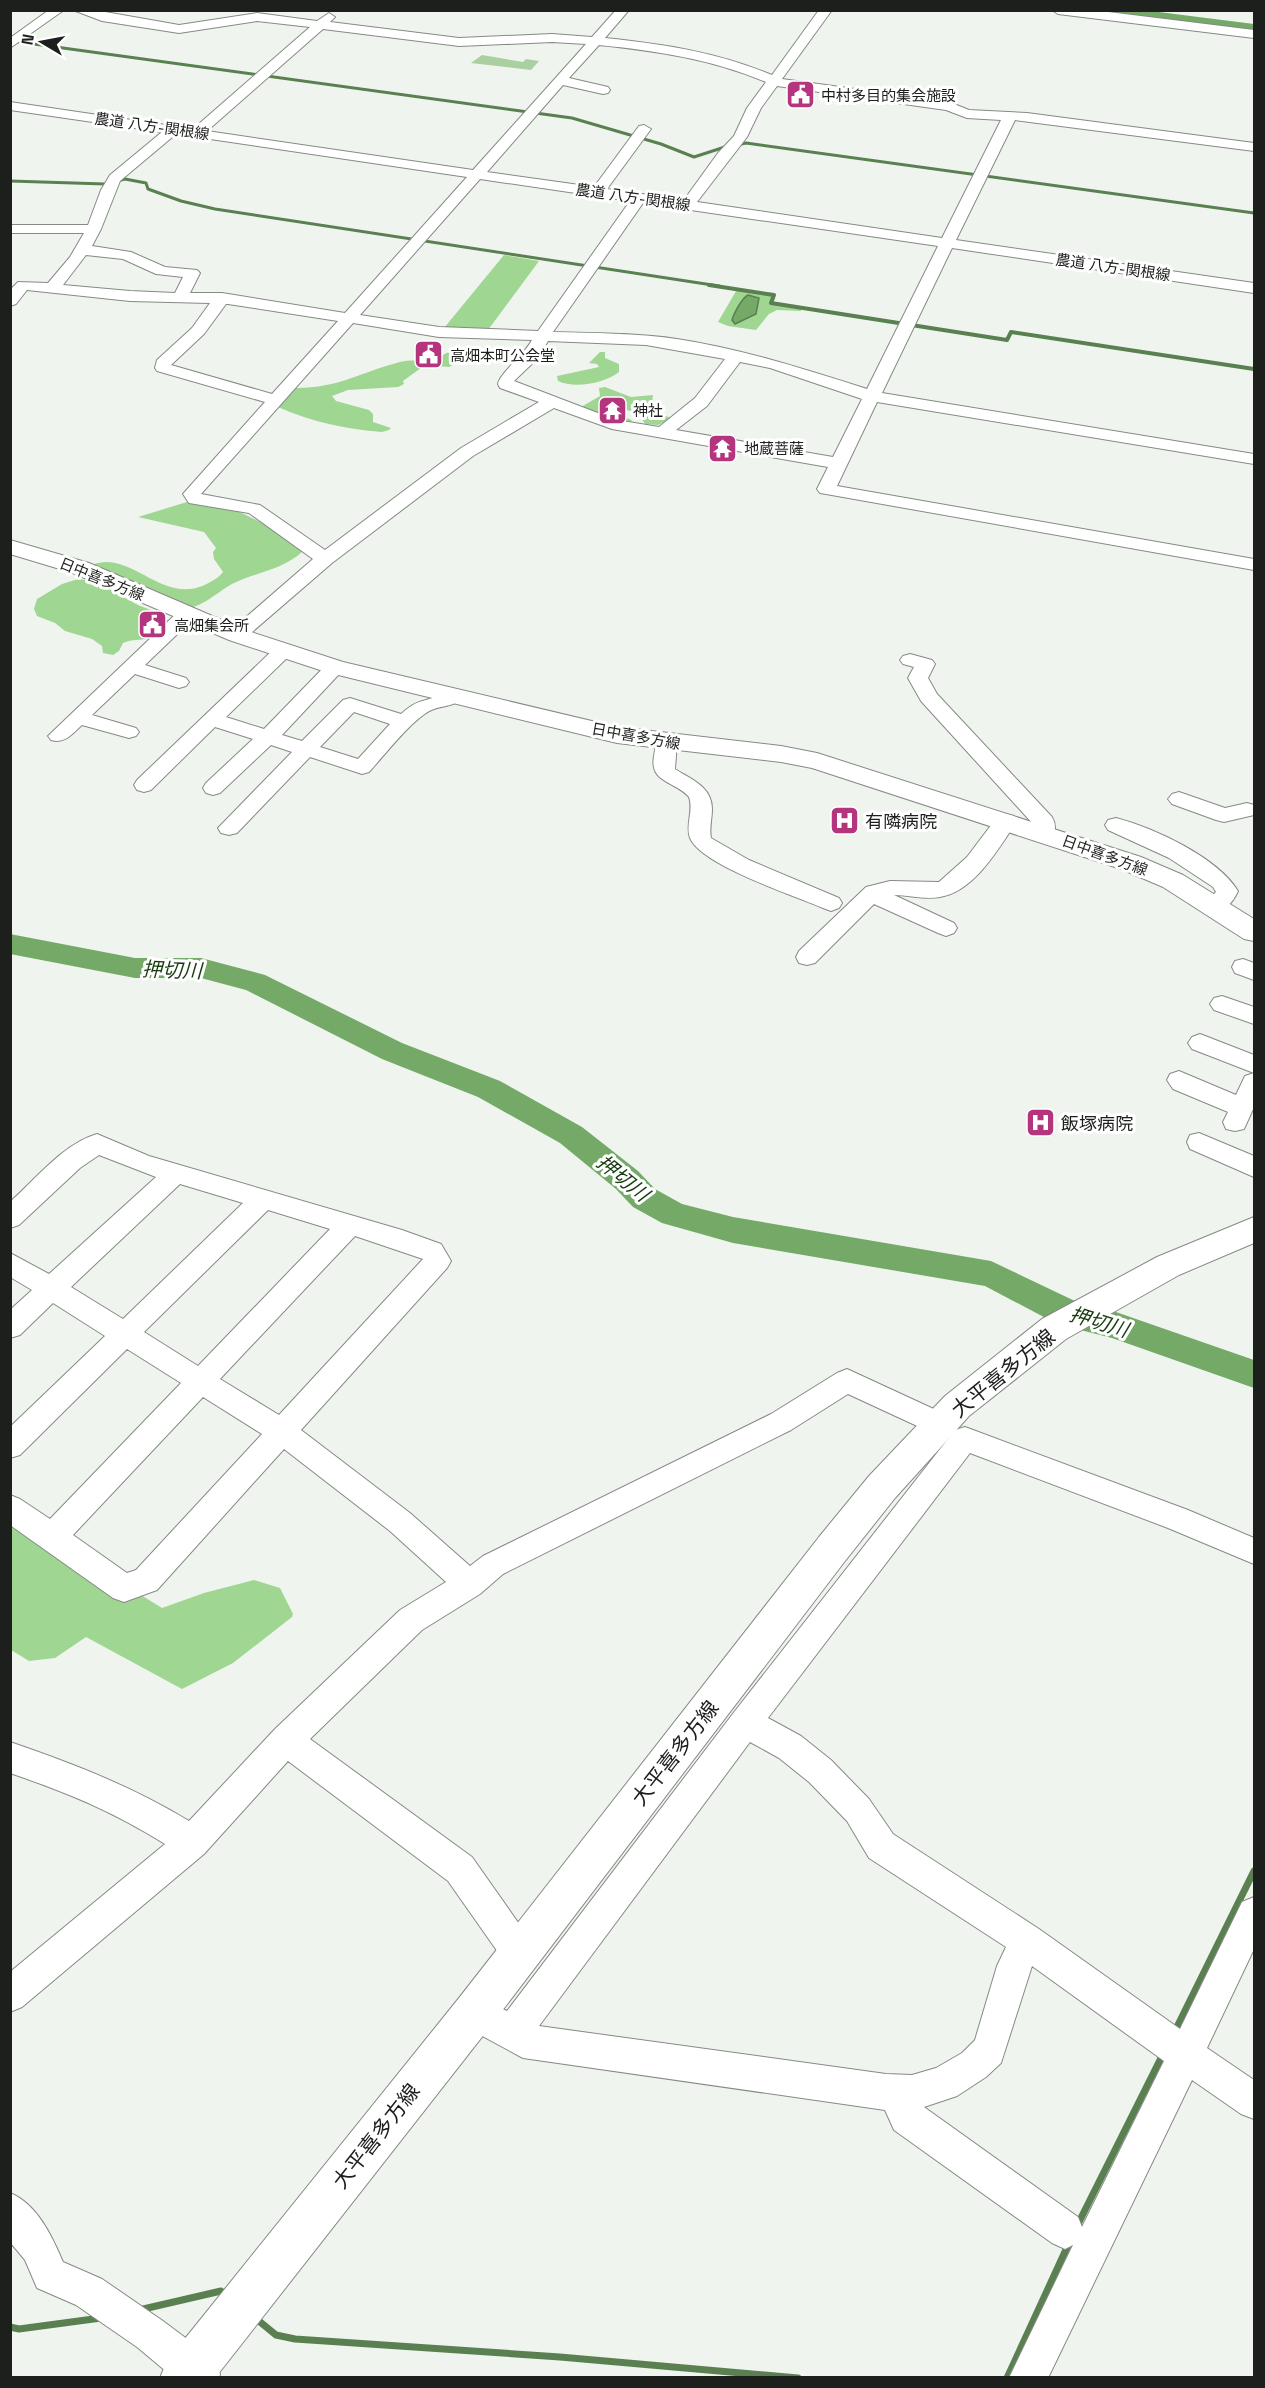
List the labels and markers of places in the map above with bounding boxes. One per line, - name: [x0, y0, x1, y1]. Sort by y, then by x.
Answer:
- public building icon: 中村多目的集会施設: [784, 79, 816, 111]
- place label: 中村多目的集会施設: [821, 86, 956, 105]
- public building icon: 高畑本町公会堂: [413, 339, 445, 371]
- place label: 高畑本町公会堂: [450, 346, 555, 365]
- temple icon: 神社: [596, 394, 628, 426]
- place label: 神社: [633, 401, 663, 420]
- temple icon: 地蔵菩薩: [707, 432, 739, 464]
- place label: 地蔵菩薩: [744, 439, 804, 458]
- public building icon: 高畑集会所: [137, 609, 169, 641]
- place label: 高畑集会所: [174, 616, 249, 635]
- hospital icon: 有隣病院: [828, 805, 860, 837]
- place label: 有隣病院: [865, 810, 937, 833]
- hospital icon: 飯塚病院: [1024, 1107, 1056, 1139]
- place label: 飯塚病院: [1061, 1112, 1133, 1135]

